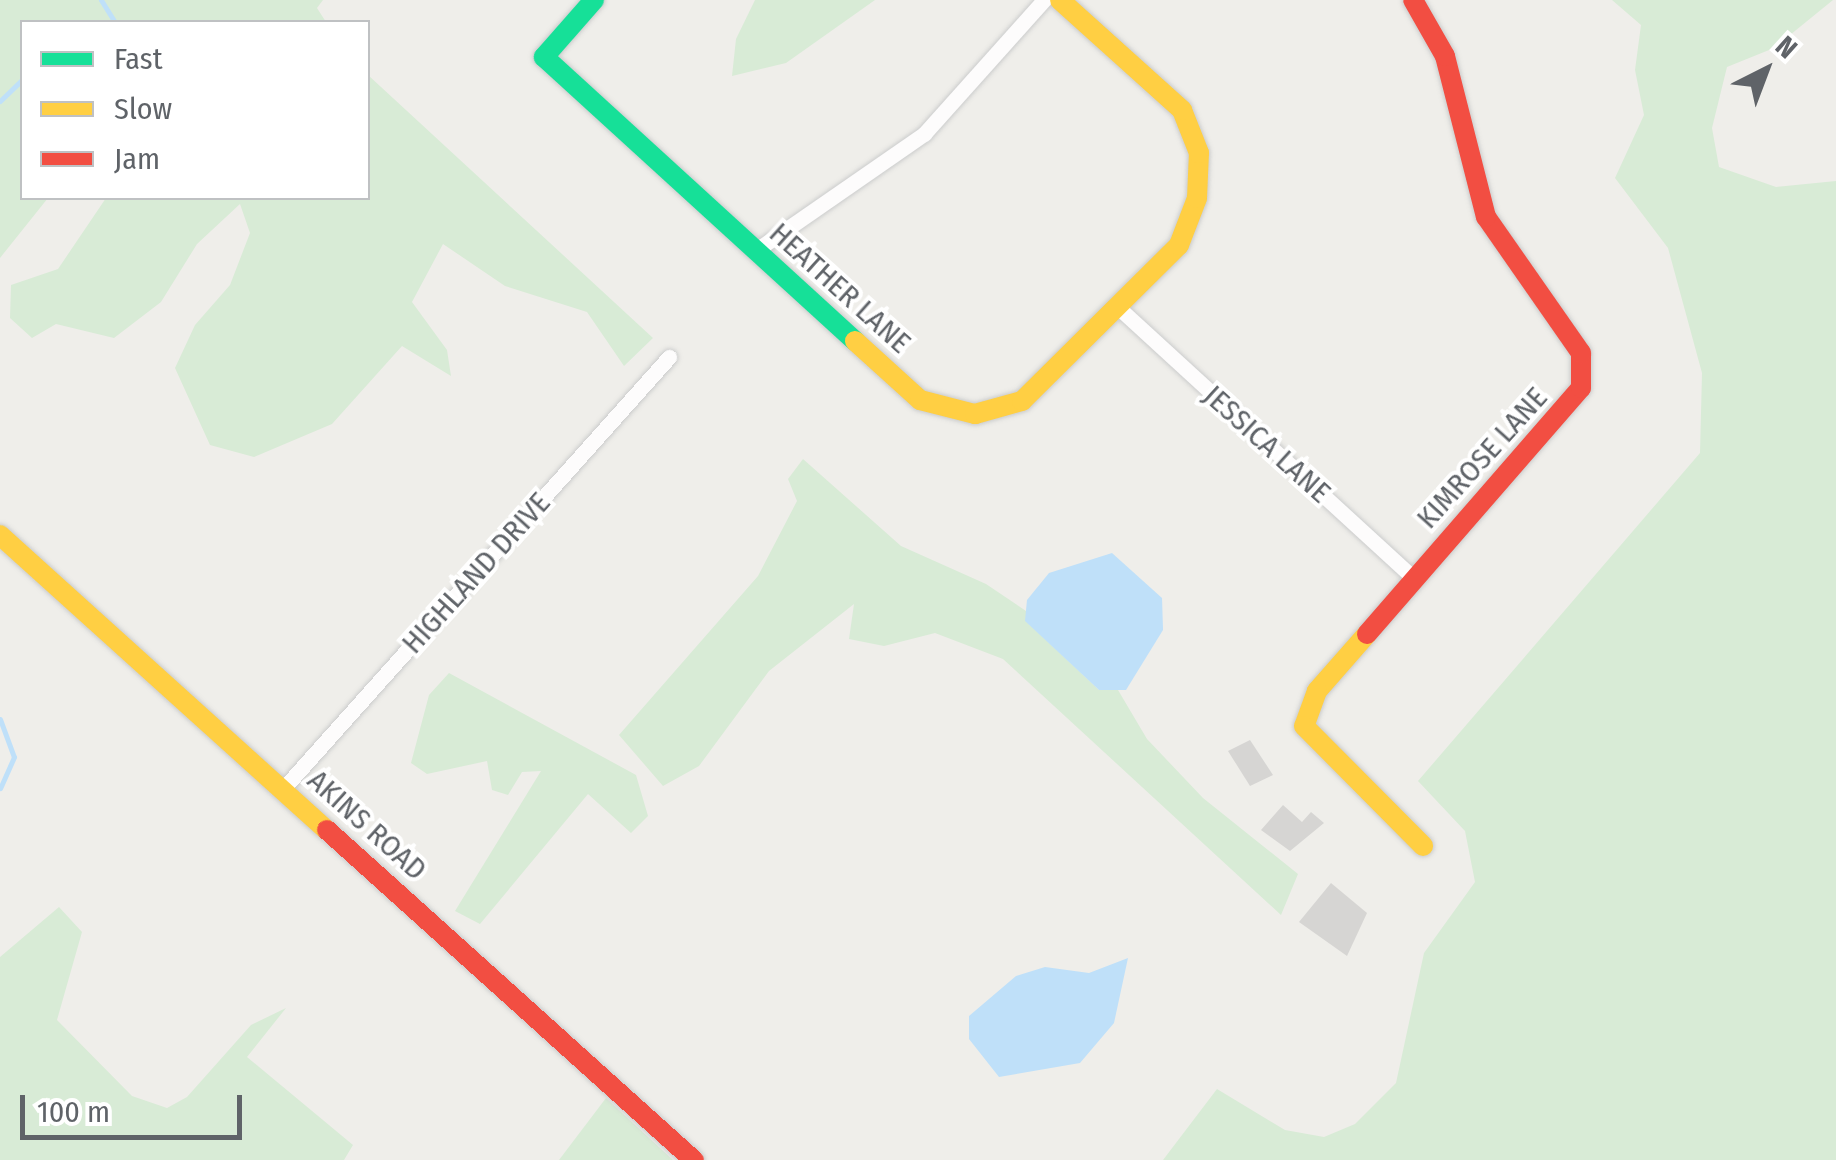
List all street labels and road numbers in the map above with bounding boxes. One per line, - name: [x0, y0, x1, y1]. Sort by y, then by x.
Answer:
- street label: HEATHER LANE: [762, 215, 918, 361]
- street label: JESSICA LANE: [1196, 378, 1338, 510]
- street label: KIMROSE LANE: [1409, 380, 1555, 536]
- street label: HIGHLAND DRIVE: [394, 485, 558, 661]
- street label: AKINS ROAD: [300, 762, 434, 888]

